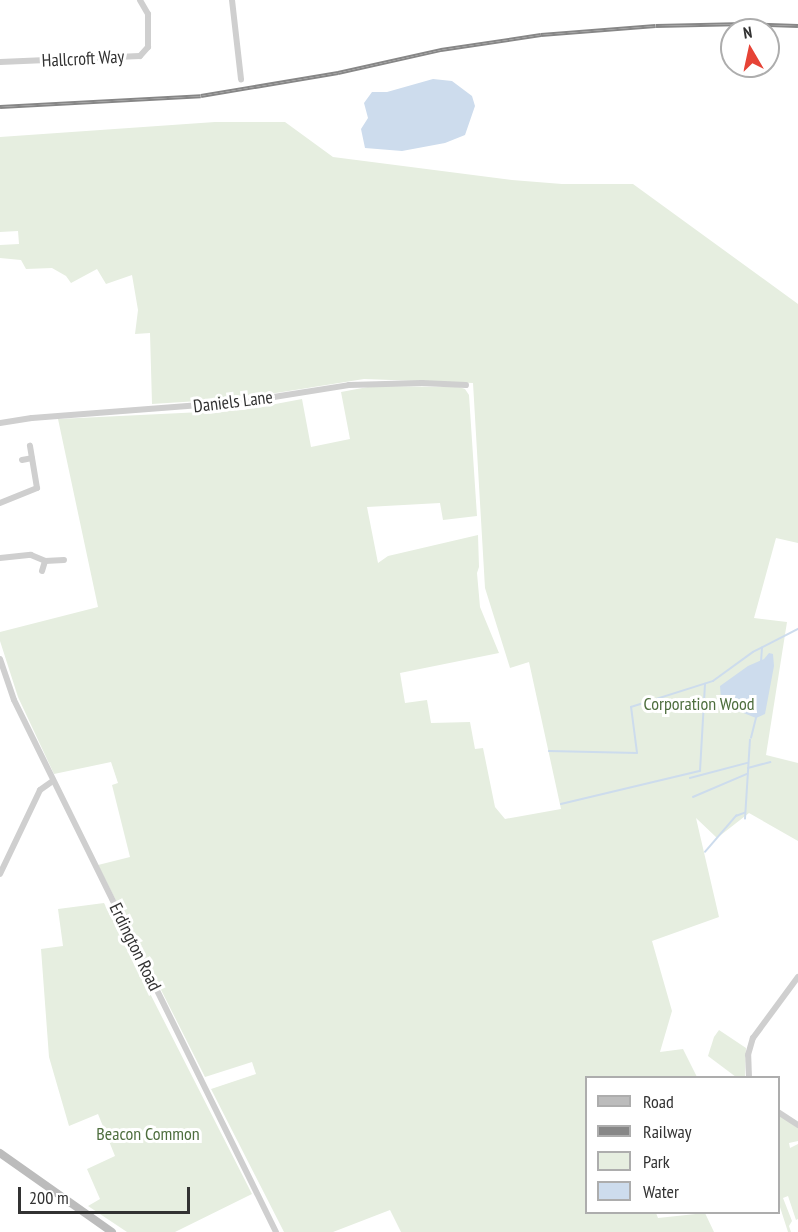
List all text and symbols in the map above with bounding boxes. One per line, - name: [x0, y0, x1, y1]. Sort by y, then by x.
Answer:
- north arrow: [720, 18, 780, 78]
- text: N: [742, 22, 753, 43]
- street label: Hallcroft Way: [41, 46, 125, 72]
- street label: Daniels Lane: [192, 386, 274, 418]
- park label: Corporation Wood: [643, 693, 755, 715]
- street label: Erdington Road: [104, 900, 166, 994]
- legend: [585, 1076, 780, 1214]
- text: Road: [643, 1090, 674, 1113]
- text: Railway: [643, 1120, 692, 1143]
- park label: Beacon Common: [96, 1123, 200, 1145]
- text: Park: [643, 1150, 670, 1173]
- scale bar: [21, 1175, 194, 1213]
- text: Water: [643, 1180, 679, 1203]
- text: 200 m: [29, 1186, 69, 1209]

